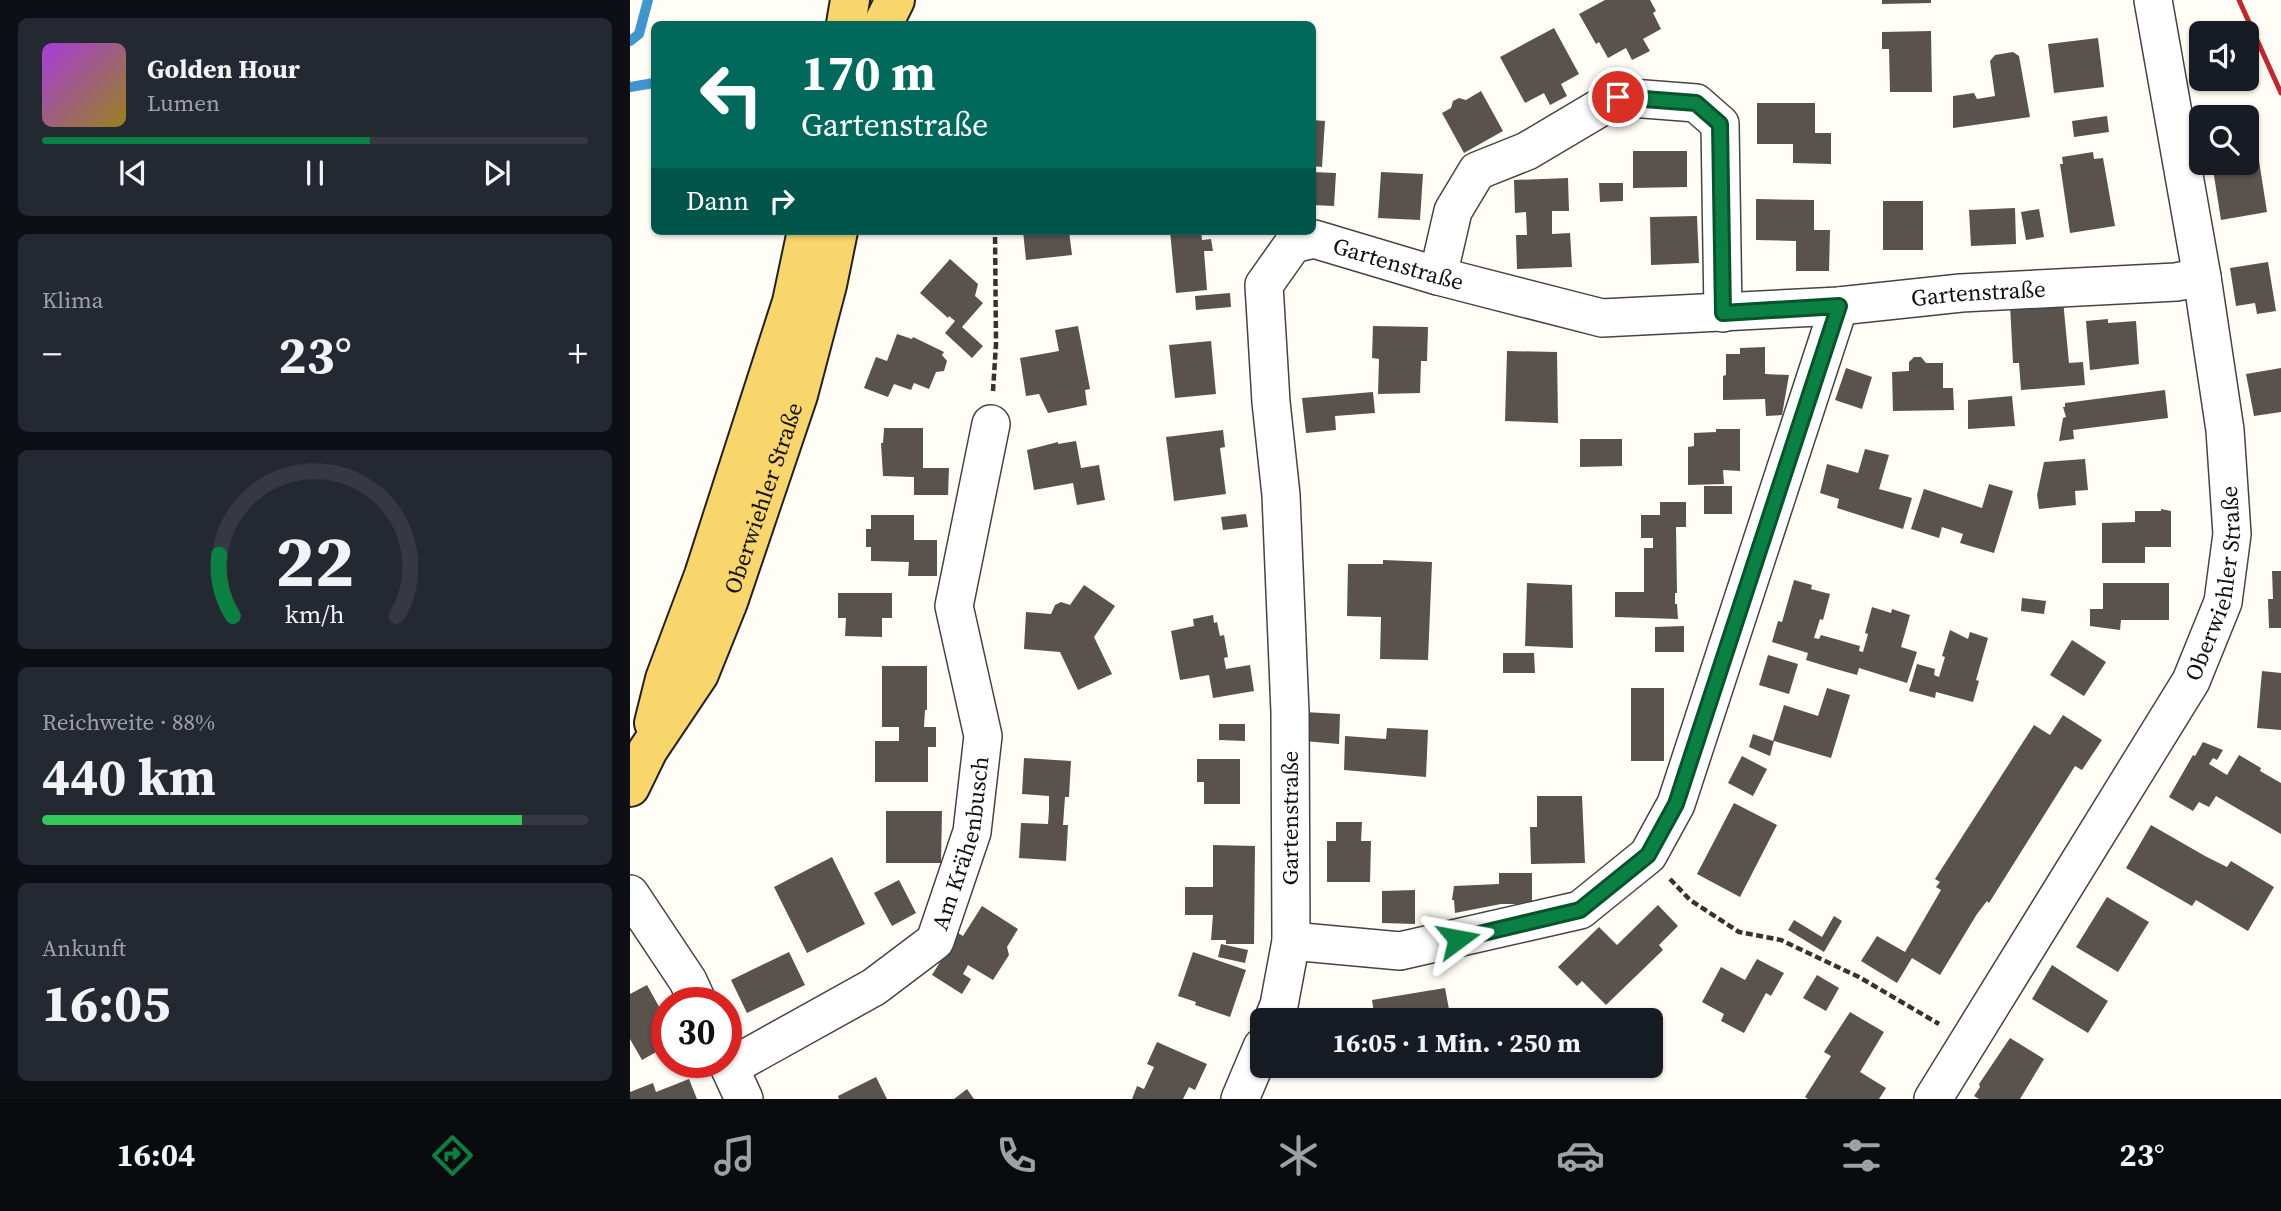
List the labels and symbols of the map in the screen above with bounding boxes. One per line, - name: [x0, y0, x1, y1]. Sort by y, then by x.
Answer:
- pin: [1588, 67, 1648, 127]
- street label: Gartenstraße: [1329, 230, 1467, 298]
- street label: Gartenstraße: [1910, 273, 2046, 314]
- street label: Oberwiehler Straße: [716, 398, 810, 598]
- street label: Oberwiehler Straße: [2177, 485, 2248, 685]
- street label: Gartenstraße: [1274, 751, 1306, 885]
- street label: Am Krähenbusch: [924, 754, 997, 934]
- position arrow: [1421, 902, 1495, 976]
- speed limit sign: 30: [651, 987, 742, 1078]

